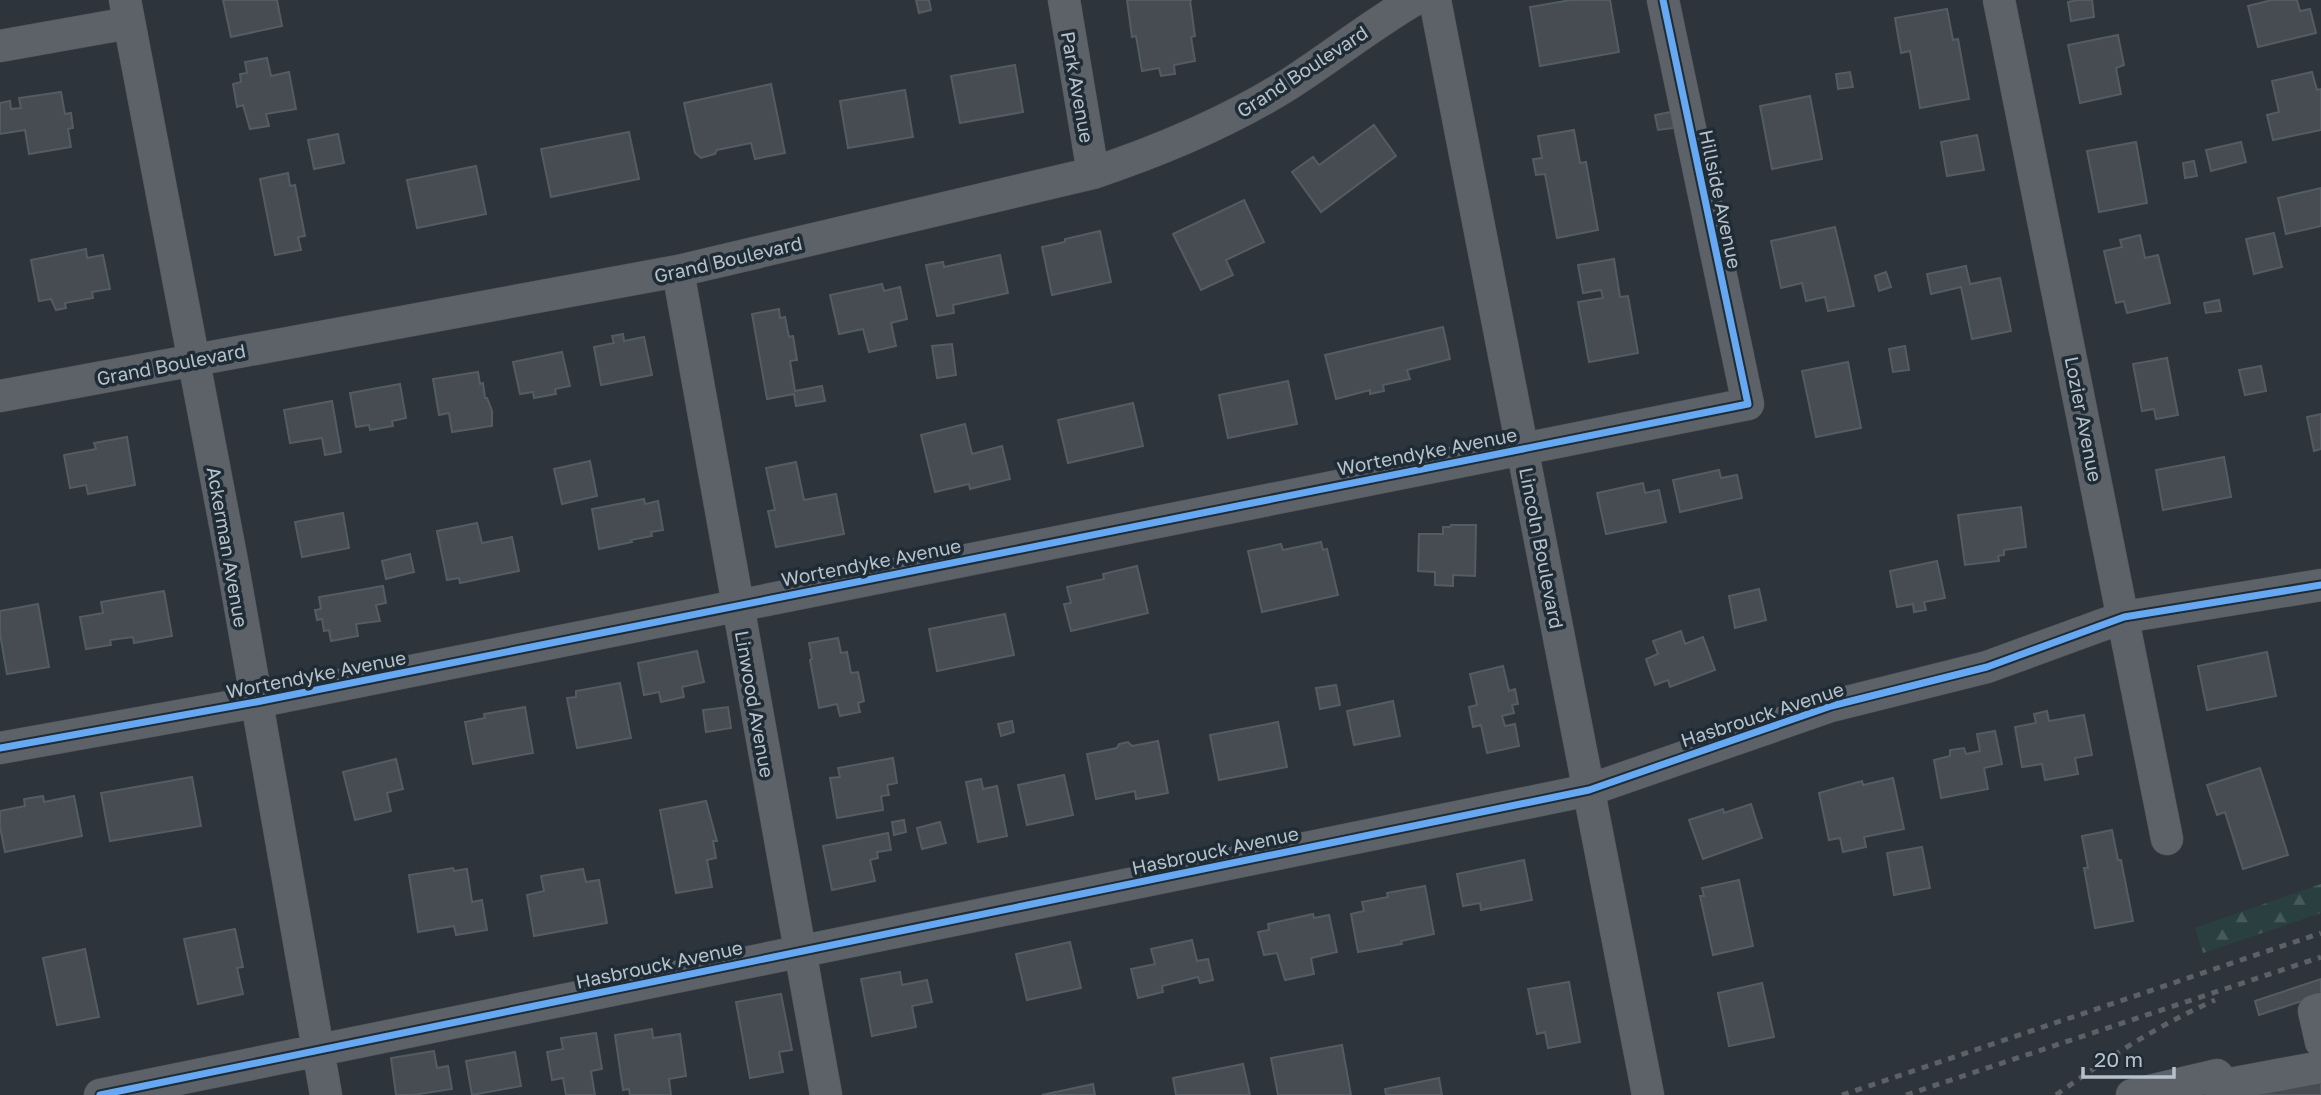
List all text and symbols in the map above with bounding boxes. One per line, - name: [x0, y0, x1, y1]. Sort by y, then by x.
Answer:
- street label: Grand Boulevard: [1232, 20, 1372, 122]
- street label: Park Avenue: [1057, 29, 1099, 145]
- street label: Hillside Avenue: [1695, 127, 1747, 271]
- street label: Grand Boulevard: [652, 231, 804, 287]
- street label: Grand Boulevard: [95, 338, 247, 390]
- street label: Lozier Avenue: [2061, 354, 2107, 484]
- street label: Wortendyke Avenue: [1335, 422, 1519, 480]
- street label: Ackerman Avenue: [203, 465, 253, 629]
- street label: Lincoln Boulevard: [1515, 465, 1569, 631]
- street label: Wortendyke Avenue: [779, 533, 963, 591]
- street label: Linwood Avenue: [731, 629, 779, 779]
- street label: Wortendyke Avenue: [224, 645, 408, 703]
- street label: Hasbrouck Avenue: [1678, 677, 1846, 751]
- street label: Hasbrouck Avenue: [1129, 821, 1301, 879]
- street label: Hasbrouck Avenue: [573, 935, 745, 993]
- scale bar: [2083, 1036, 2174, 1080]
- text: 20 m: [2094, 1046, 2143, 1072]

